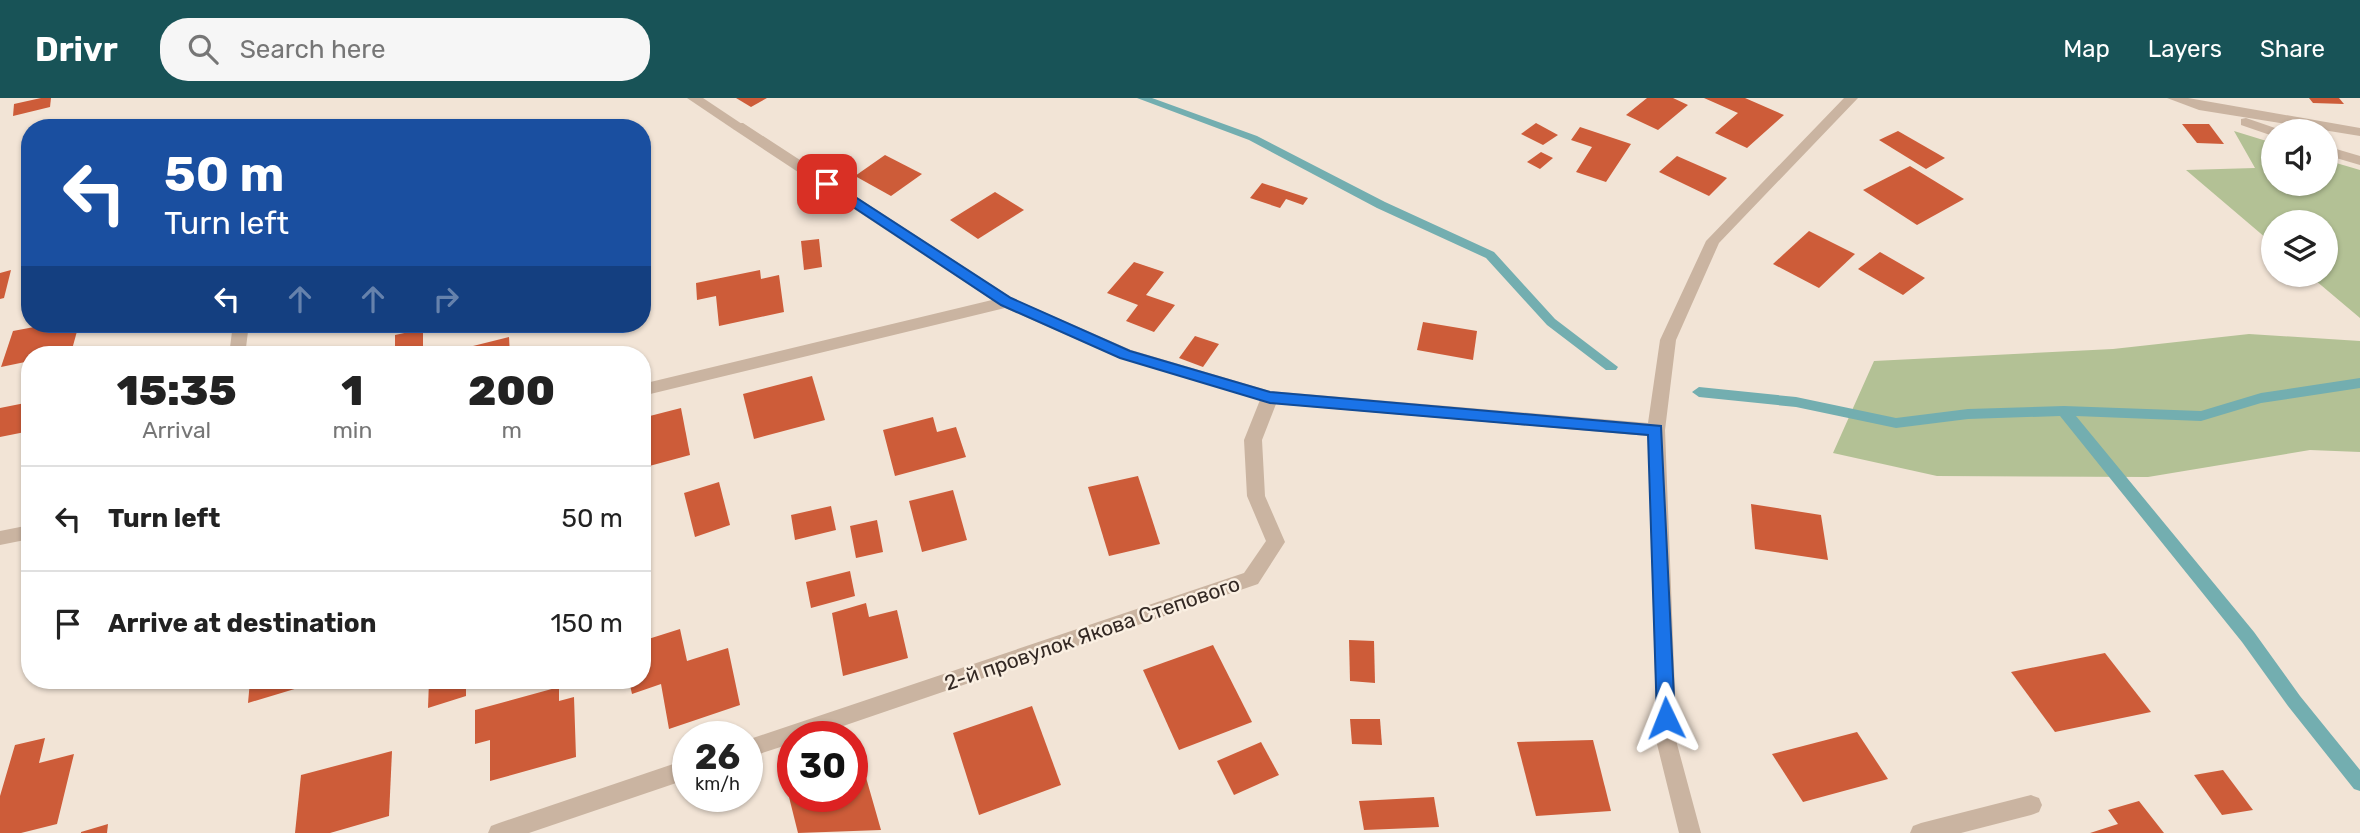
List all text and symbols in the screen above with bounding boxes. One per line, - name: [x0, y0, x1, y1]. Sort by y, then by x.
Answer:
- search box: [160, 18, 650, 81]
- text: Drivr: [35, 30, 118, 69]
- icon: search: [184, 30, 222, 68]
- text: Search here: [240, 34, 386, 65]
- text: Map: [2063, 35, 2110, 63]
- text: Layers: [2148, 35, 2222, 63]
- text: Share: [2260, 35, 2325, 63]
- map controls: [2261, 119, 2338, 287]
- button: sound: [2261, 119, 2338, 196]
- text: 50 m: [164, 145, 284, 203]
- icon: left: [49, 147, 140, 238]
- pin: [797, 154, 857, 214]
- icon: arrive: [808, 165, 846, 203]
- text: Turn left: [164, 204, 289, 242]
- button: layers: [2261, 210, 2338, 287]
- icon: left: [208, 280, 246, 318]
- icon: ahead: [281, 280, 319, 318]
- icon: ahead: [354, 280, 392, 318]
- icon: right: [427, 280, 465, 318]
- text: 15:35: [117, 366, 237, 416]
- text: 1: [341, 366, 363, 416]
- text: 200: [468, 366, 555, 416]
- text: Arrival: [142, 416, 211, 444]
- text: min: [332, 416, 372, 444]
- text: m: [501, 416, 522, 444]
- icon: left: [49, 500, 87, 538]
- text: Turn left: [108, 503, 220, 534]
- text: 50 m: [562, 503, 623, 534]
- street label: 2-й провулок Якова Степового: [941, 571, 1243, 695]
- icon: arrive: [49, 605, 87, 643]
- text: Arrive at destination: [108, 608, 376, 639]
- text: 150 m: [550, 608, 623, 639]
- position arrow: [1629, 681, 1703, 755]
- speed limit sign: 30: [777, 721, 868, 812]
- text: 26: [695, 736, 740, 778]
- text: km/h: [695, 773, 740, 795]

